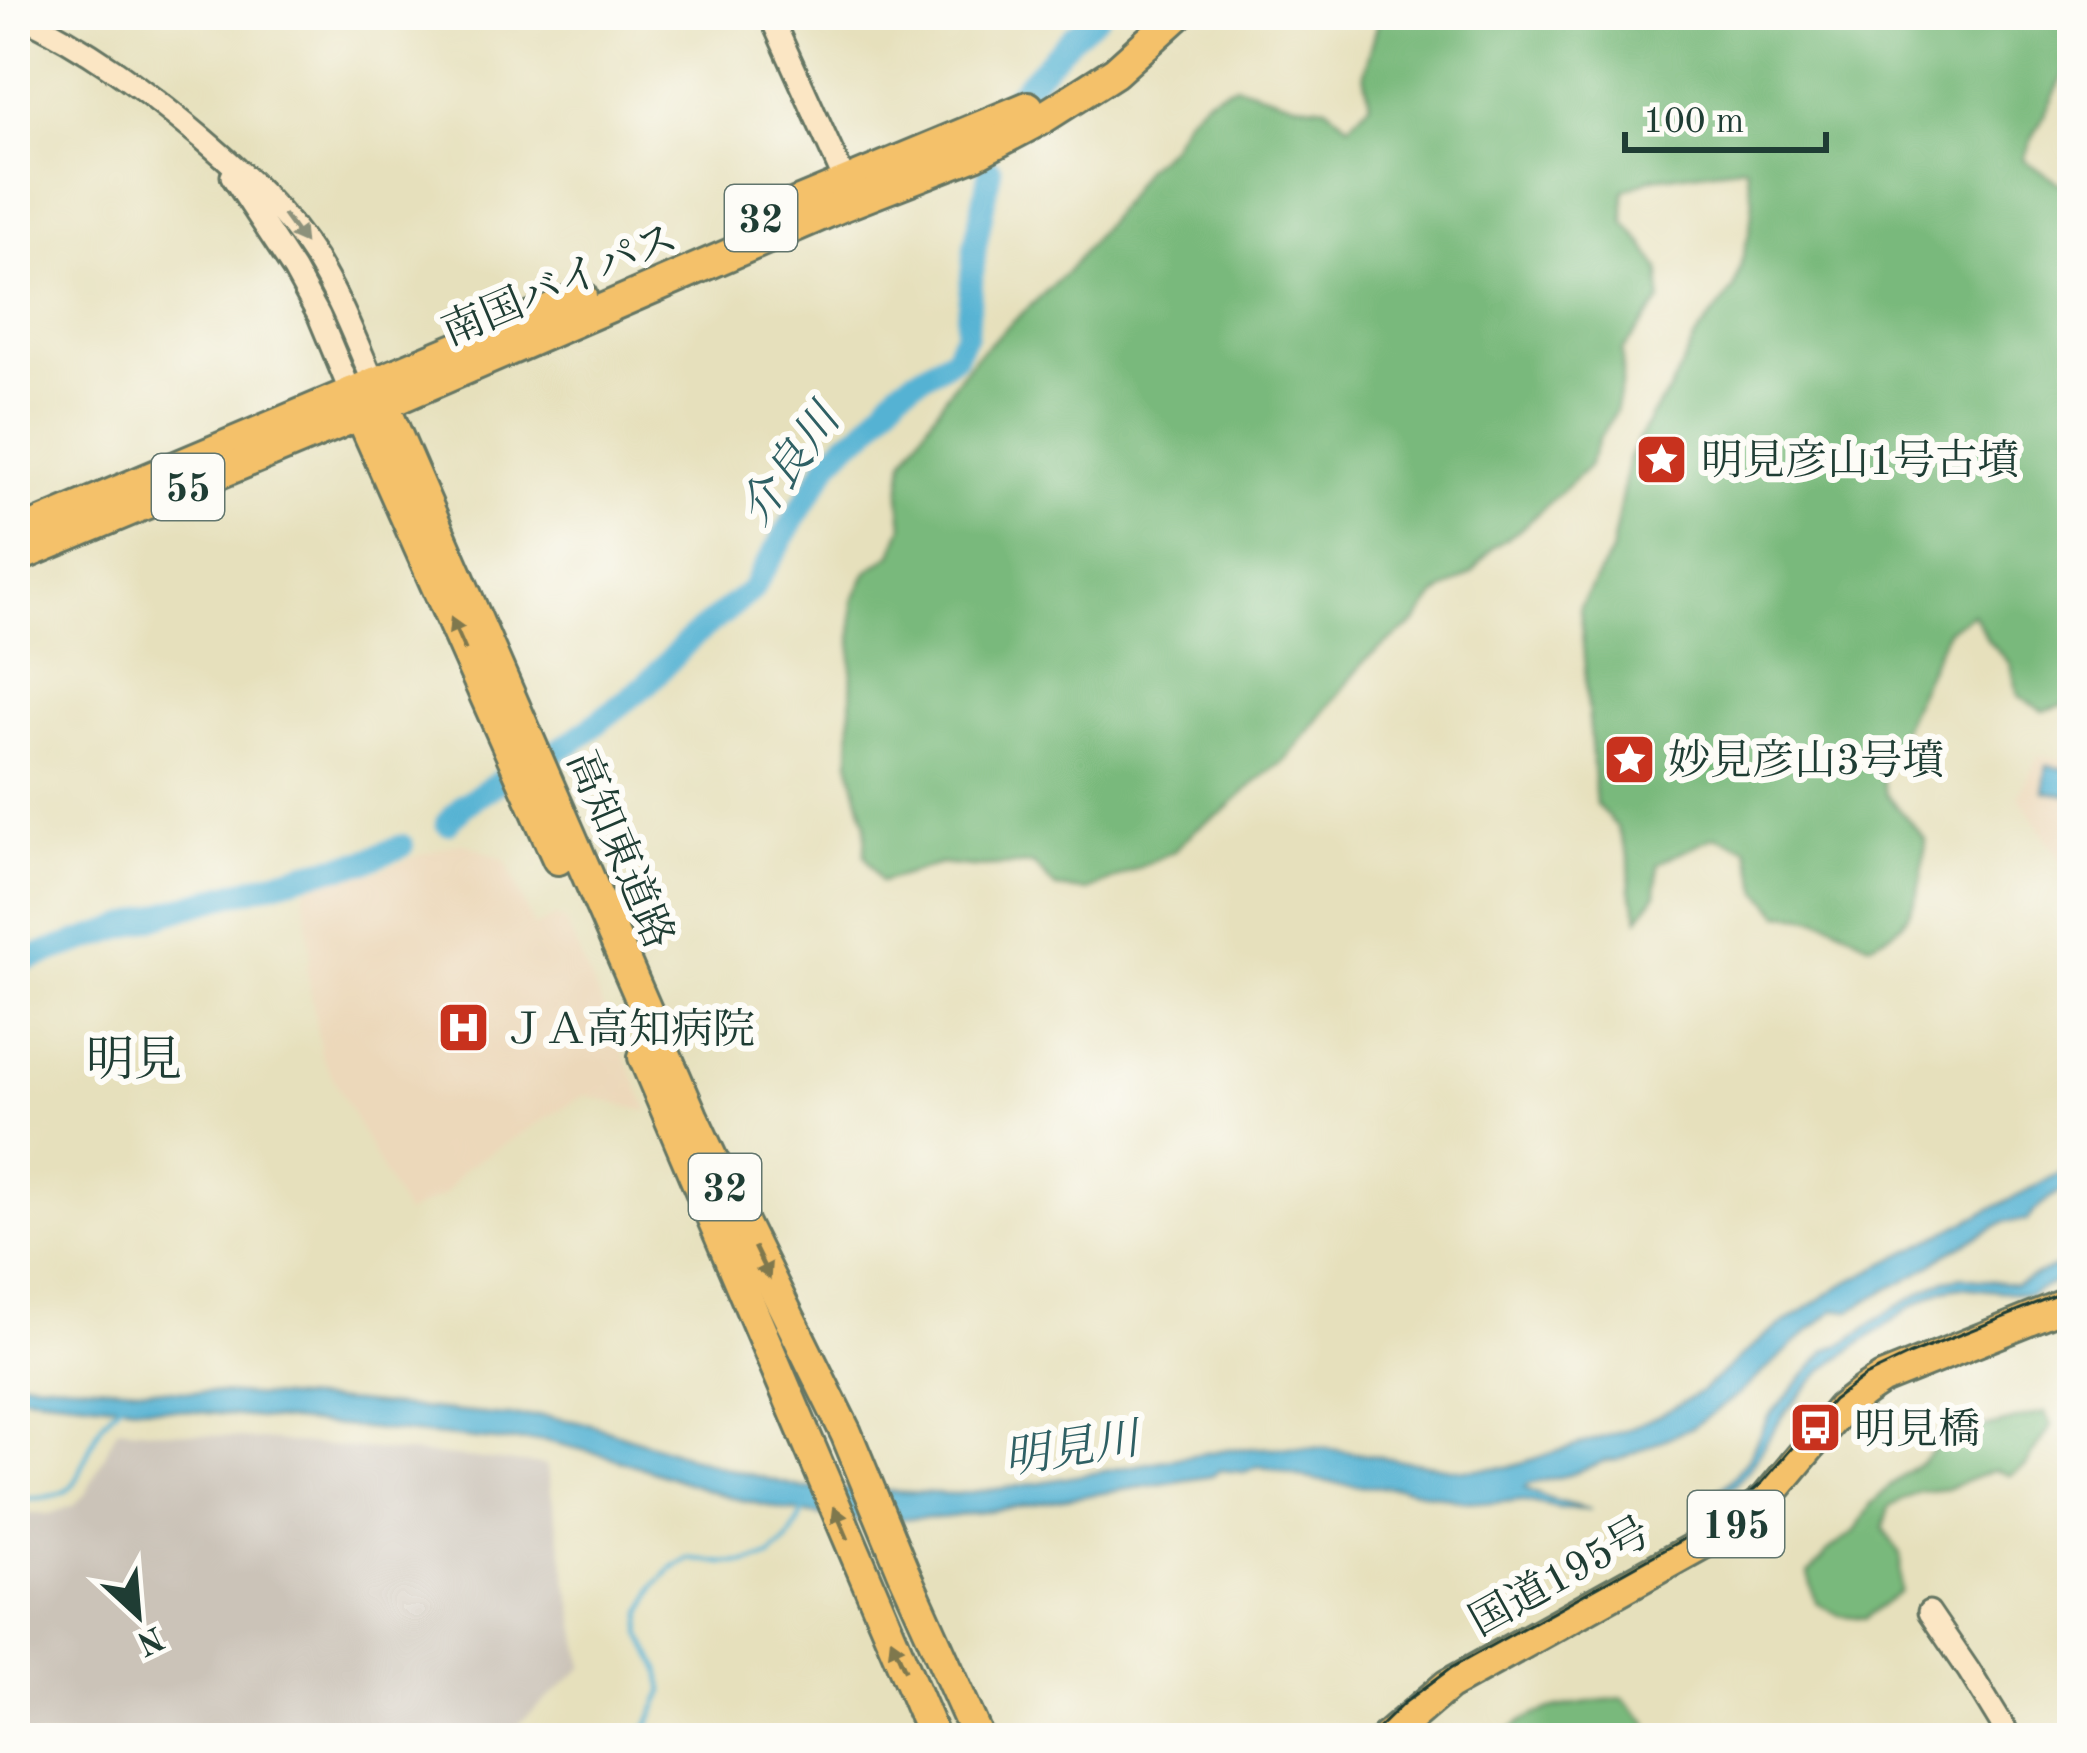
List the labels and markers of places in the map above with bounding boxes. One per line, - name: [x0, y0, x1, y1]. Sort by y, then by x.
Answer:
- place icon: 明見彦山1号古墳: [1634, 431, 1690, 487]
- place label: 明見彦山1号古墳: [1701, 438, 2019, 484]
- place icon: 妙見彦山3号墳: [1601, 731, 1657, 787]
- place label: 妙見彦山3号墳: [1668, 738, 1944, 784]
- hospital icon: ＪＡ高知病院: [436, 1000, 492, 1056]
- place label: ＪＡ高知病院: [503, 1007, 755, 1053]
- bus stop icon: 明見橋: [1787, 1400, 1843, 1456]
- place label: 明見橋: [1854, 1407, 1980, 1453]

